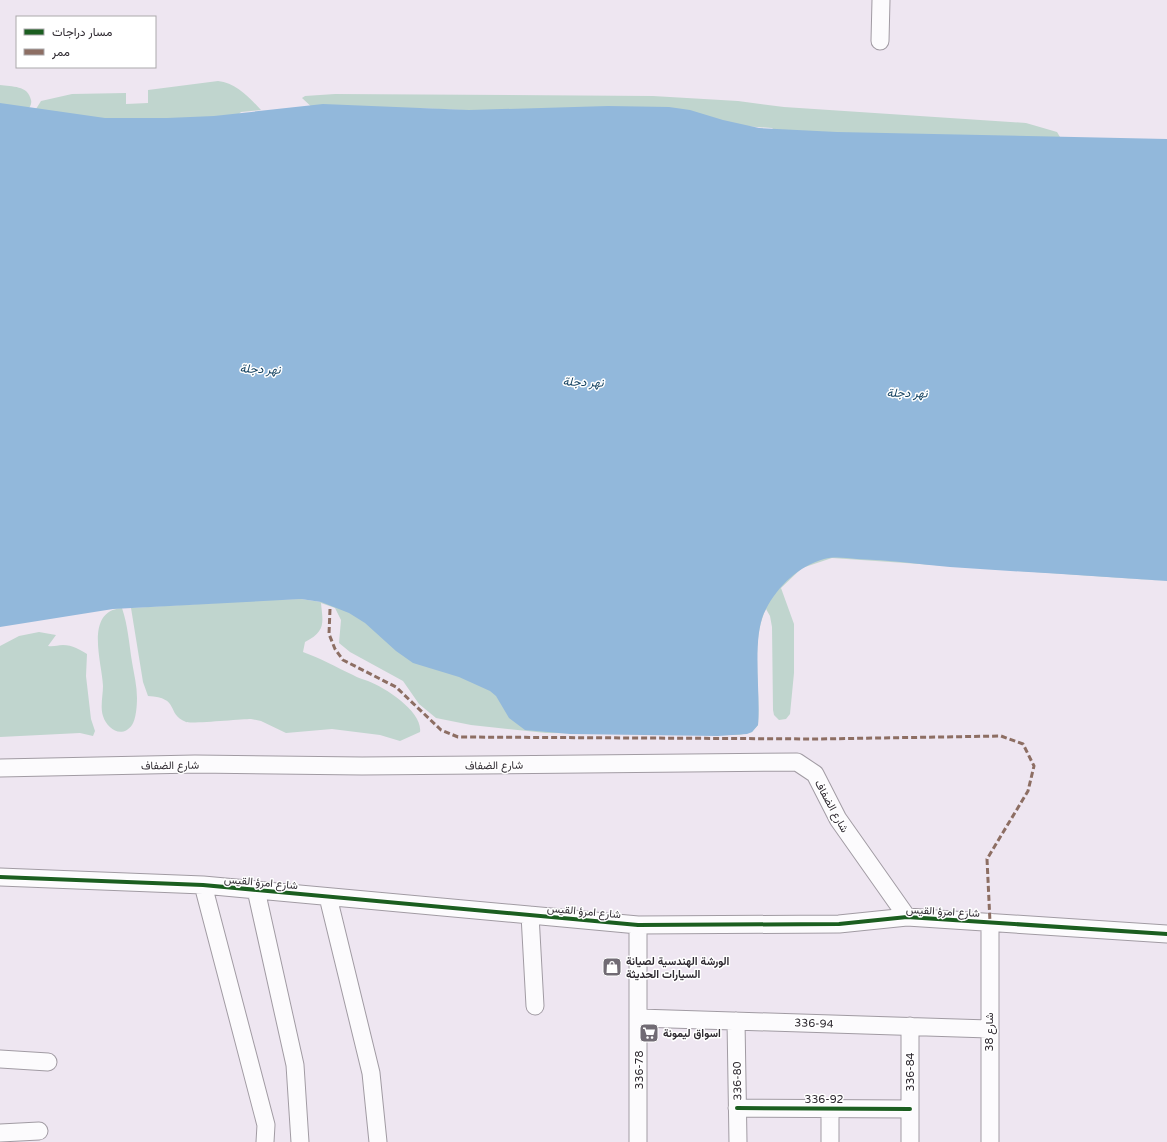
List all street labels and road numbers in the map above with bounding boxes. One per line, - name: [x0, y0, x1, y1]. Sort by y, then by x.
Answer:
- street label: شارع الضفاف: [141, 758, 199, 774]
- street label: شارع الضفاف: [465, 758, 523, 774]
- street label: شارع الضفاف: [811, 778, 851, 836]
- street label: شارع امرؤ القيس: [223, 873, 299, 893]
- street label: شارع امرؤ القيس: [546, 902, 622, 922]
- street label: شارع امرؤ القيس: [906, 903, 981, 921]
- street label: شارع 38: [983, 1012, 997, 1051]
- street label: 336-94: [794, 1016, 834, 1031]
- street label: 336-78: [633, 1051, 646, 1089]
- street label: 336-84: [904, 1052, 917, 1092]
- street label: 336-80: [731, 1061, 744, 1101]
- street label: 336-92: [804, 1093, 844, 1106]

